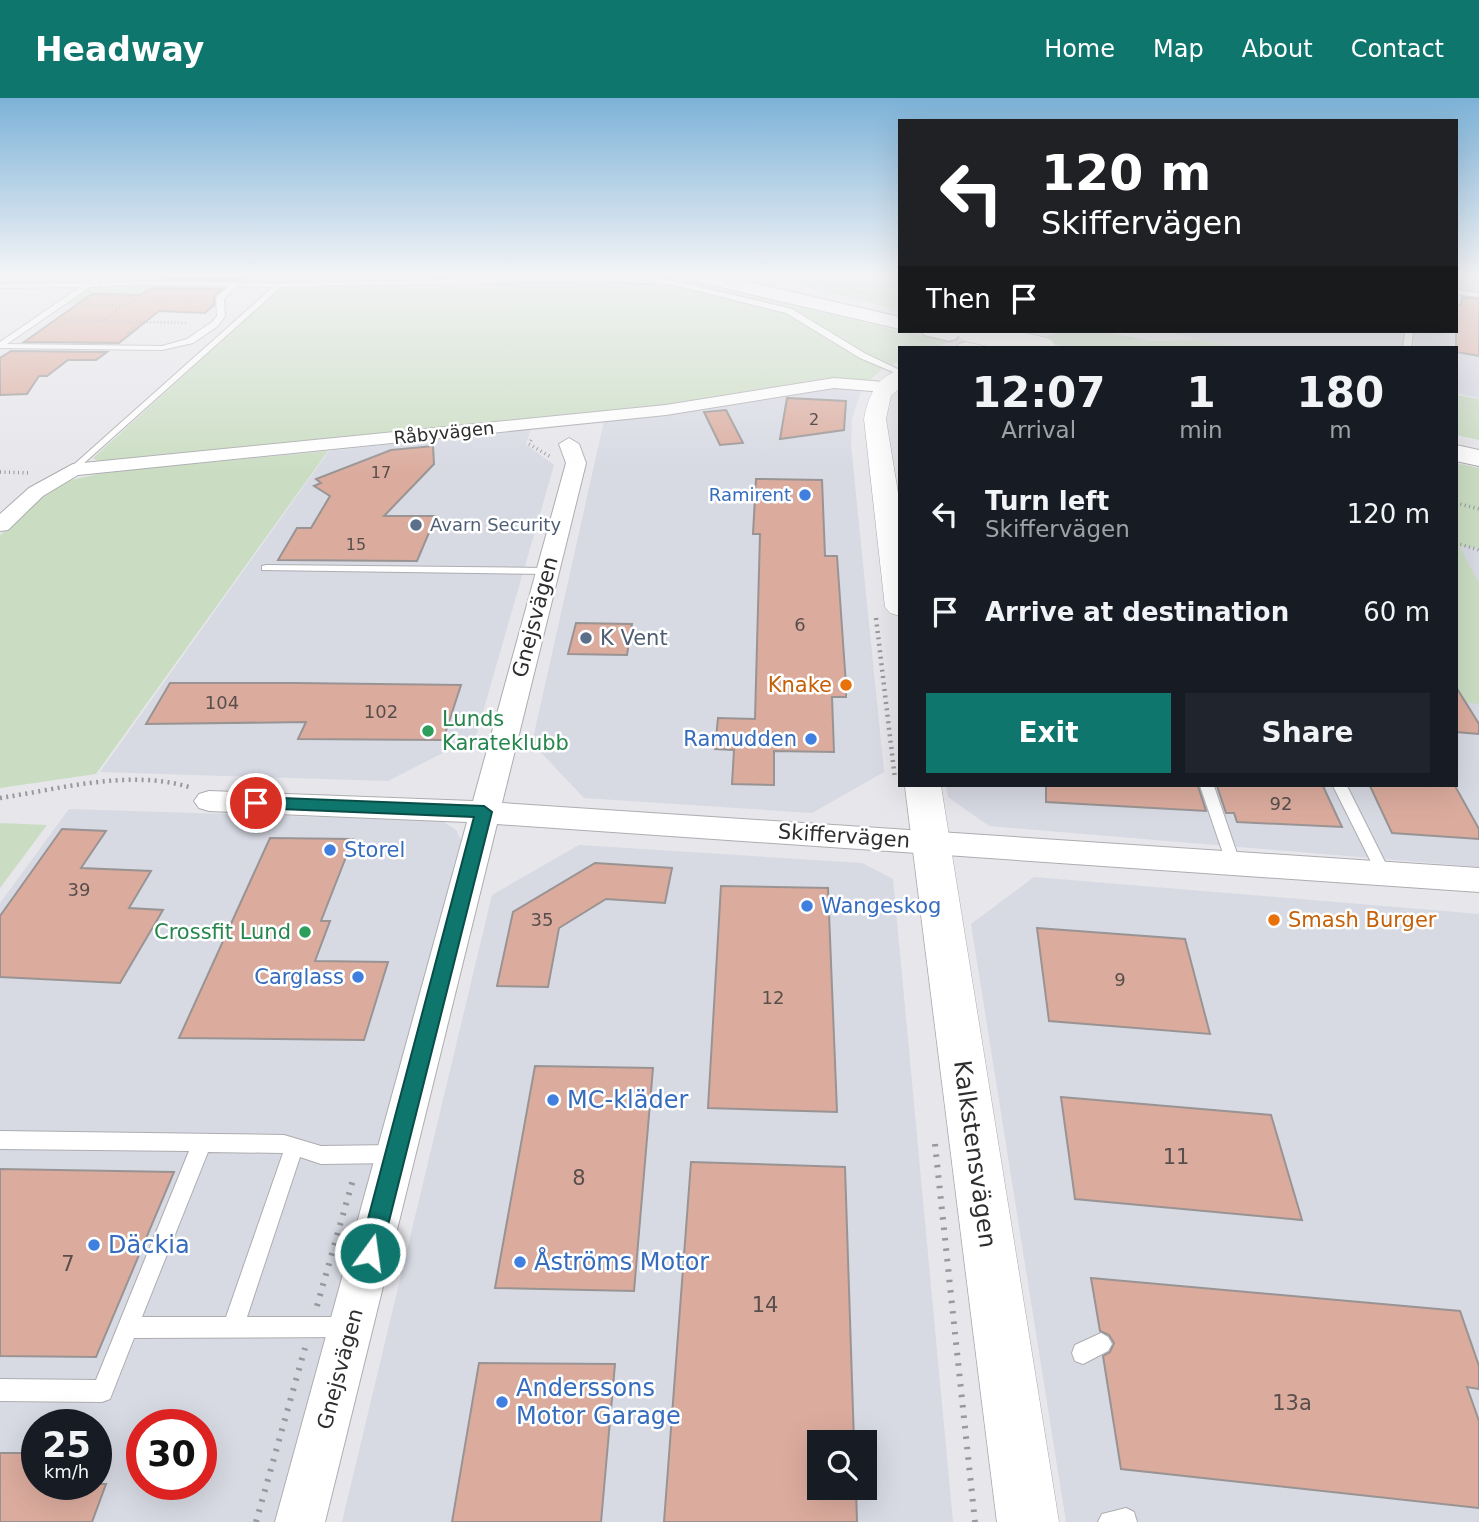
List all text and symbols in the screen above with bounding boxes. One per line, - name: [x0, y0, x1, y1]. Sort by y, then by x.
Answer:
- text: Headway: [35, 30, 204, 69]
- text: Home: [1044, 35, 1115, 63]
- text: Map: [1153, 35, 1204, 63]
- text: About: [1242, 35, 1313, 63]
- text: Contact: [1351, 35, 1444, 63]
- text: 120 m: [1041, 145, 1211, 202]
- icon: left: [926, 147, 1017, 238]
- text: Skiffervägen: [1041, 204, 1242, 242]
- icon: arrive: [1005, 280, 1043, 318]
- text: Then: [926, 284, 991, 314]
- text: 12:07: [972, 368, 1106, 417]
- text: 1: [1186, 368, 1216, 417]
- text: 180: [1297, 368, 1384, 417]
- house number: 2: [809, 410, 819, 429]
- street label: Råbyvägen: [393, 417, 495, 448]
- text: Arrival: [1001, 417, 1076, 443]
- text: min: [1179, 417, 1223, 443]
- text: m: [1329, 417, 1352, 443]
- house number: 17: [371, 463, 391, 482]
- place label: Ramirent: [709, 484, 791, 505]
- text: Turn left: [985, 486, 1109, 516]
- marker: Ramirent: [797, 487, 813, 503]
- icon: left: [926, 495, 964, 533]
- text: 120 m: [1347, 499, 1430, 529]
- place label: Avarn Security: [430, 514, 561, 535]
- text: Skiffervägen: [985, 516, 1130, 542]
- marker: Avarn Security: [408, 517, 424, 533]
- house number: 15: [346, 535, 366, 554]
- street label: Gnejsvägen: [507, 554, 563, 680]
- icon: arrive: [926, 593, 964, 631]
- text: Arrive at destination: [985, 597, 1289, 627]
- text: 60 m: [1363, 597, 1430, 627]
- house number: 6: [794, 614, 806, 635]
- place label: K Vent: [600, 626, 668, 650]
- marker: K Vent: [578, 630, 594, 646]
- place label: Knake: [768, 673, 832, 697]
- marker: Knake: [838, 677, 854, 693]
- house number: 104: [205, 692, 239, 713]
- button: Exit: [926, 693, 1171, 773]
- button: Share: [1185, 693, 1430, 773]
- house number: 102: [364, 701, 398, 722]
- place label: Lunds Karateklubb: [442, 707, 569, 755]
- marker: Lunds Karateklubb: [420, 723, 436, 739]
- place label: Ramudden: [683, 727, 797, 751]
- marker: Ramudden: [803, 731, 819, 747]
- pin: [226, 773, 286, 833]
- icon: arrive: [237, 784, 275, 822]
- house number: 92: [1270, 793, 1292, 814]
- street label: Skiffervägen: [777, 819, 911, 853]
- place label: Storel: [344, 838, 405, 862]
- marker: Storel: [322, 842, 338, 858]
- house number: 39: [68, 879, 90, 900]
- place label: Wangeskog: [821, 894, 941, 918]
- marker: Wangeskog: [799, 898, 815, 914]
- place label: Smash Burger: [1288, 908, 1437, 932]
- house number: 35: [531, 909, 553, 930]
- marker: Smash Burger: [1266, 912, 1282, 928]
- place label: Crossfit Lund: [154, 920, 291, 944]
- marker: Crossfit Lund: [297, 924, 313, 940]
- place label: Carglass: [254, 965, 344, 989]
- marker: Carglass: [350, 969, 366, 985]
- house number: 9: [1114, 969, 1126, 990]
- house number: 12: [762, 987, 784, 1008]
- street label: Kalkstensvägen: [948, 1058, 1002, 1250]
- place label: MC-kläder: [567, 1086, 688, 1114]
- marker: MC-kläder: [545, 1092, 561, 1108]
- house number: 11: [1163, 1145, 1189, 1169]
- house number: 8: [572, 1166, 586, 1190]
- position arrow: [333, 1216, 407, 1290]
- place label: Däckia: [108, 1231, 190, 1259]
- marker: Däckia: [86, 1237, 102, 1253]
- place label: Åströms Motor: [534, 1247, 709, 1276]
- house number: 7: [61, 1252, 75, 1276]
- marker: Åströms Motor: [512, 1254, 528, 1270]
- house number: 14: [752, 1293, 778, 1317]
- street label: Gnejsvägen: [312, 1306, 368, 1432]
- place label: Anderssons Motor Garage: [516, 1374, 681, 1430]
- house number: 13a: [1272, 1391, 1312, 1415]
- marker: Anderssons Motor Garage: [494, 1394, 510, 1410]
- speed limit sign: 30: [126, 1409, 217, 1500]
- text: 25: [42, 1425, 91, 1465]
- map controls: [807, 1430, 877, 1500]
- button: search: [807, 1430, 877, 1500]
- text: km/h: [44, 1461, 89, 1482]

